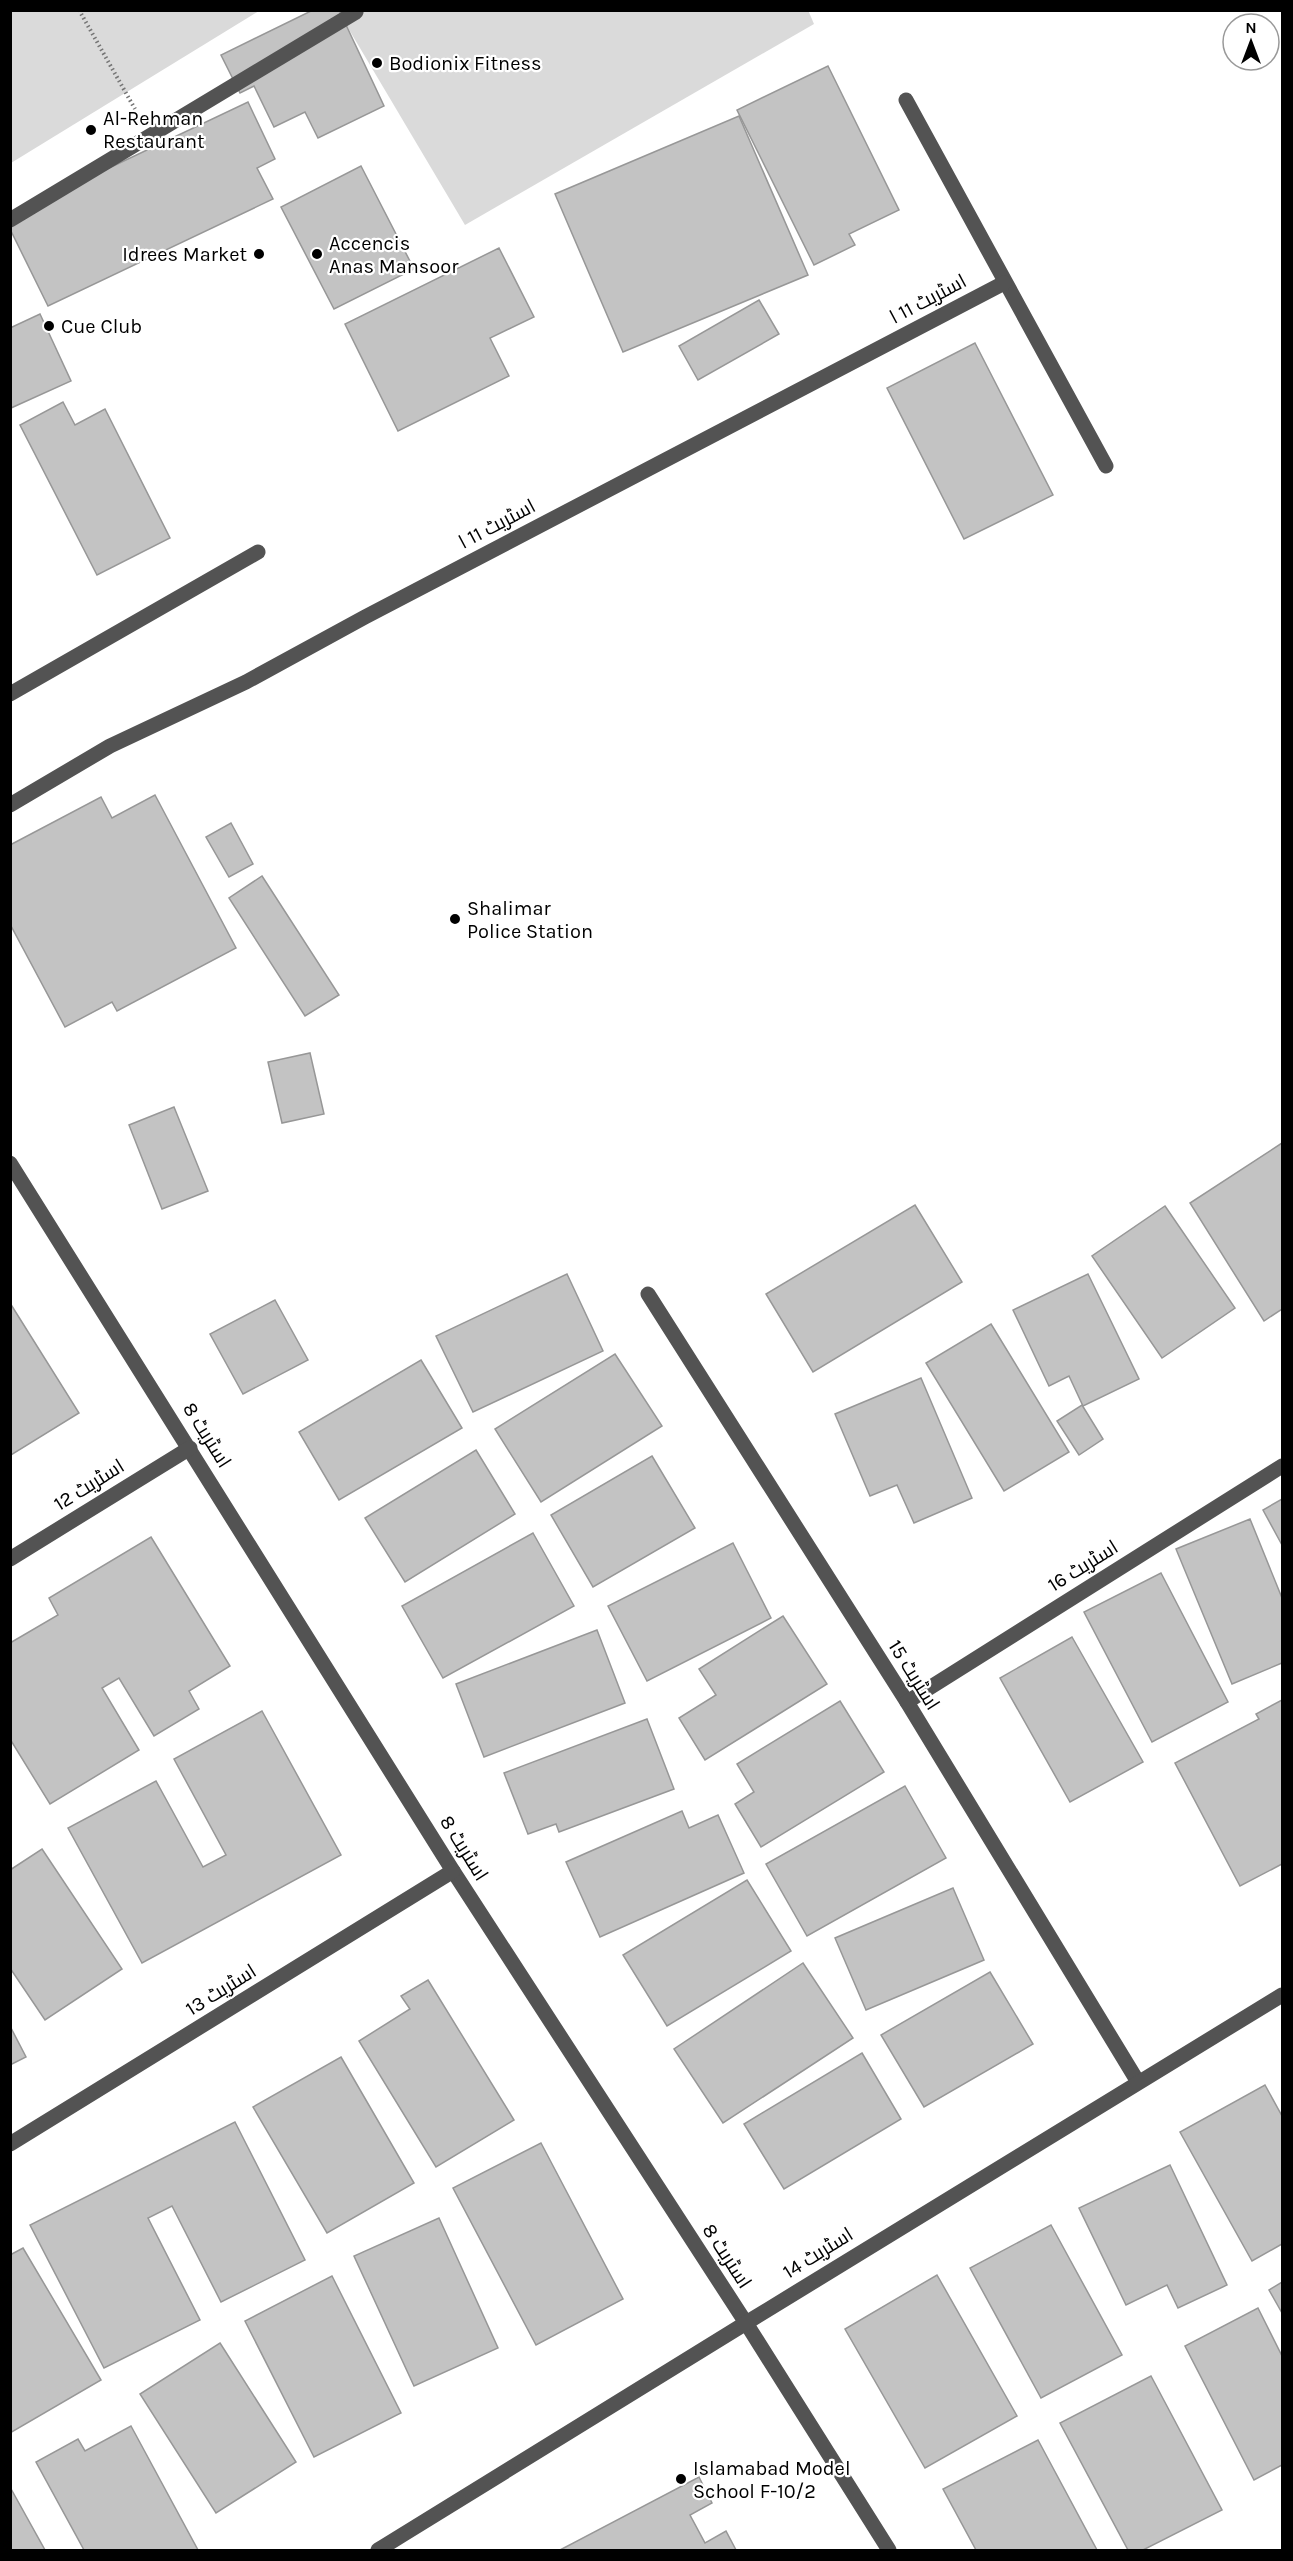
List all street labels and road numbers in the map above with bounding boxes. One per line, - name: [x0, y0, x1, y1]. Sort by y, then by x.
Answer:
- street label: اسٹریٹ 11 ا: [886, 269, 970, 329]
- street label: اسٹریٹ 11 ا: [455, 494, 539, 554]
- street label: اسٹریٹ 8: [178, 1398, 236, 1472]
- street label: اسٹریٹ 12: [50, 1454, 128, 1516]
- street label: اسٹریٹ 16: [1044, 1536, 1122, 1596]
- street label: اسٹریٹ 15: [884, 1636, 944, 1714]
- street label: اسٹریٹ 8: [435, 1811, 493, 1885]
- street label: اسٹریٹ 13: [182, 1959, 260, 2021]
- street label: اسٹریٹ 8: [698, 2219, 756, 2293]
- street label: اسٹریٹ 14: [779, 2223, 857, 2283]

